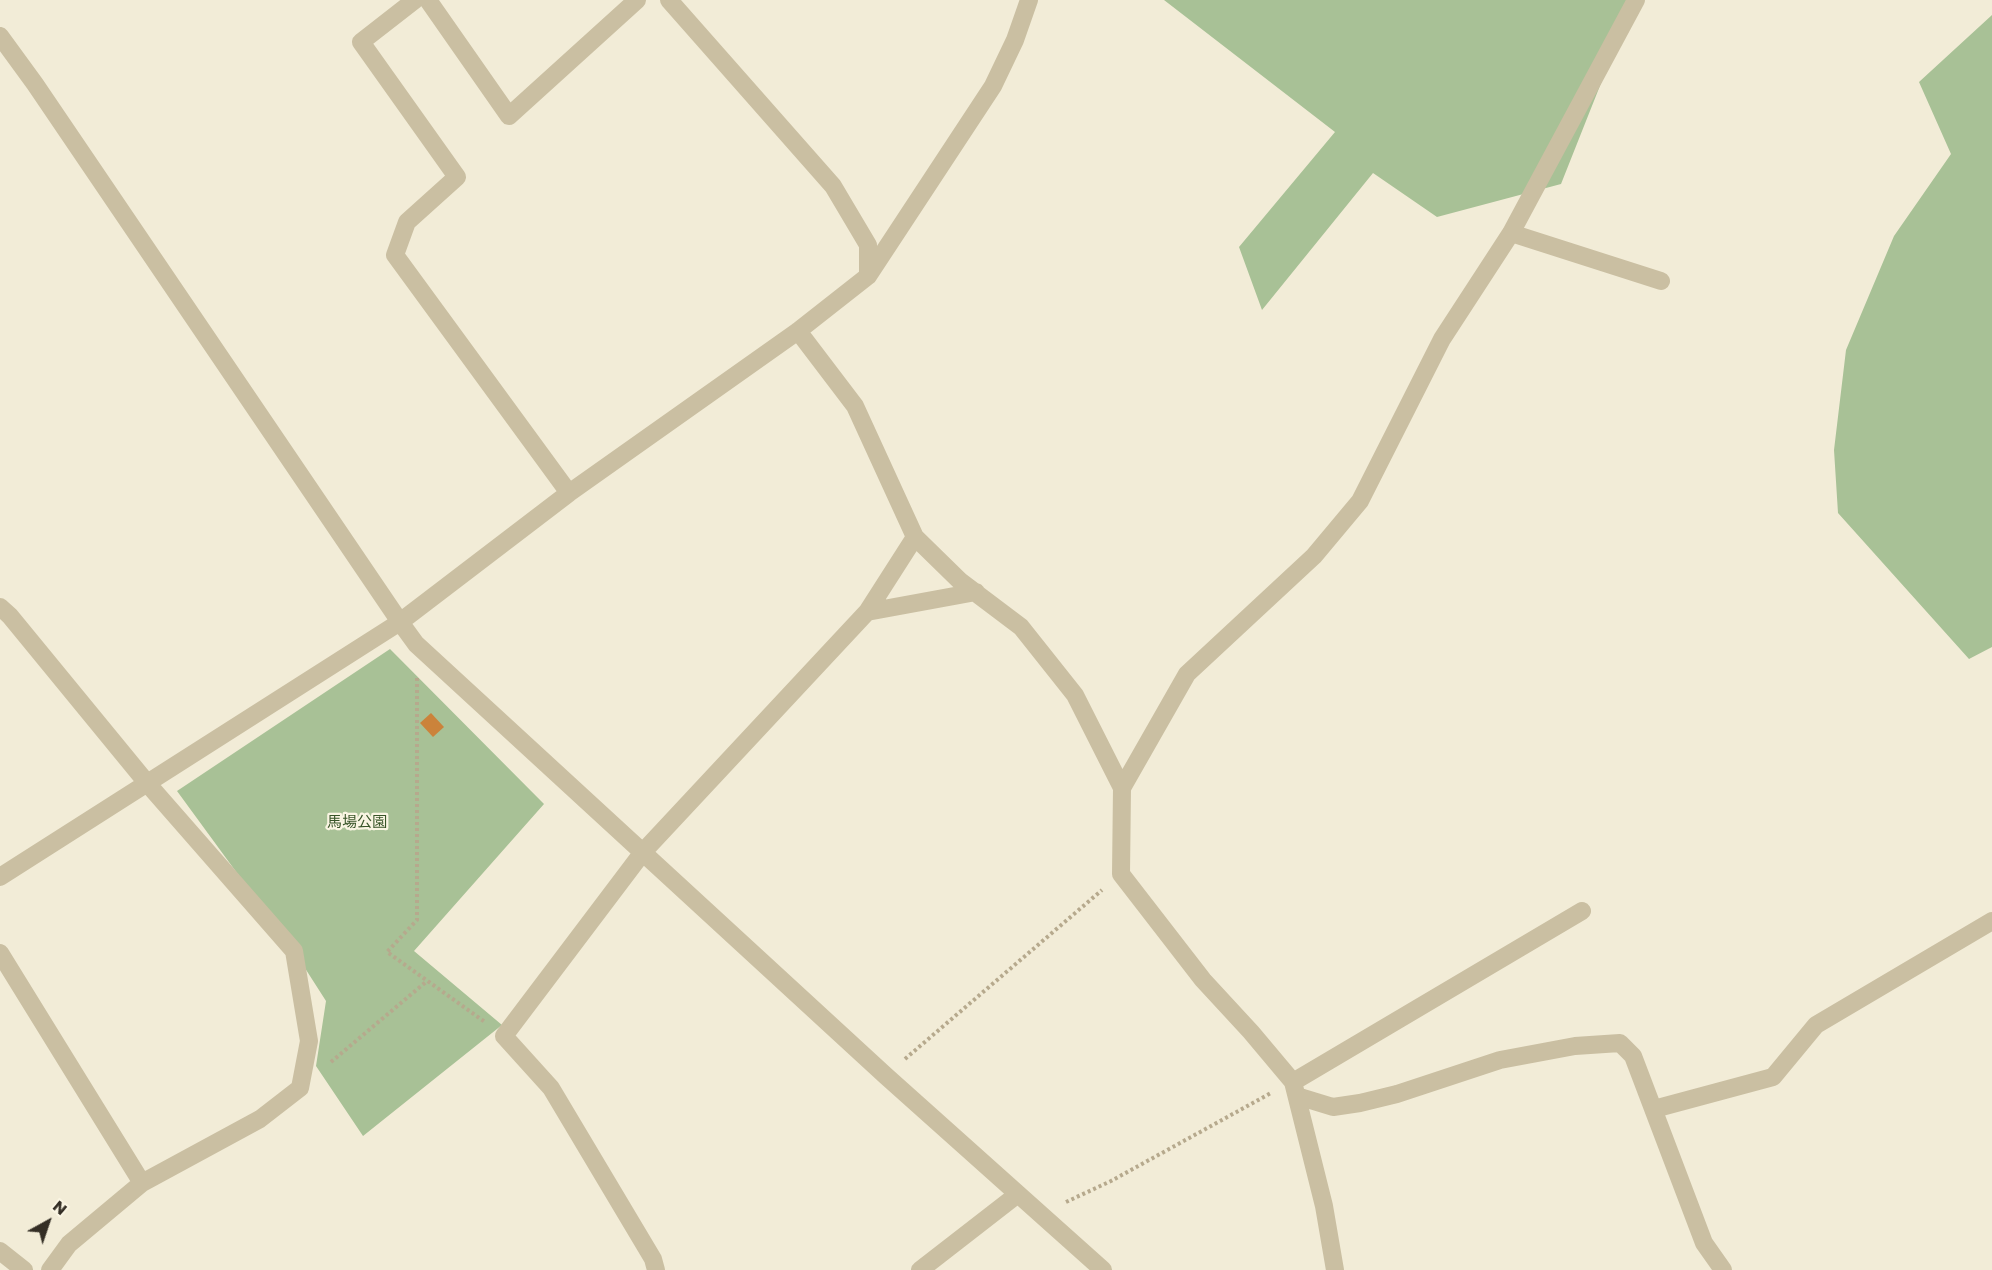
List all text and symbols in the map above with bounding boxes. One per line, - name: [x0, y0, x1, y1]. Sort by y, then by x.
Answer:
- park label: 馬場公園: [327, 814, 387, 832]
- north arrow: [18, 1192, 78, 1252]
- text: N: [48, 1195, 72, 1221]

